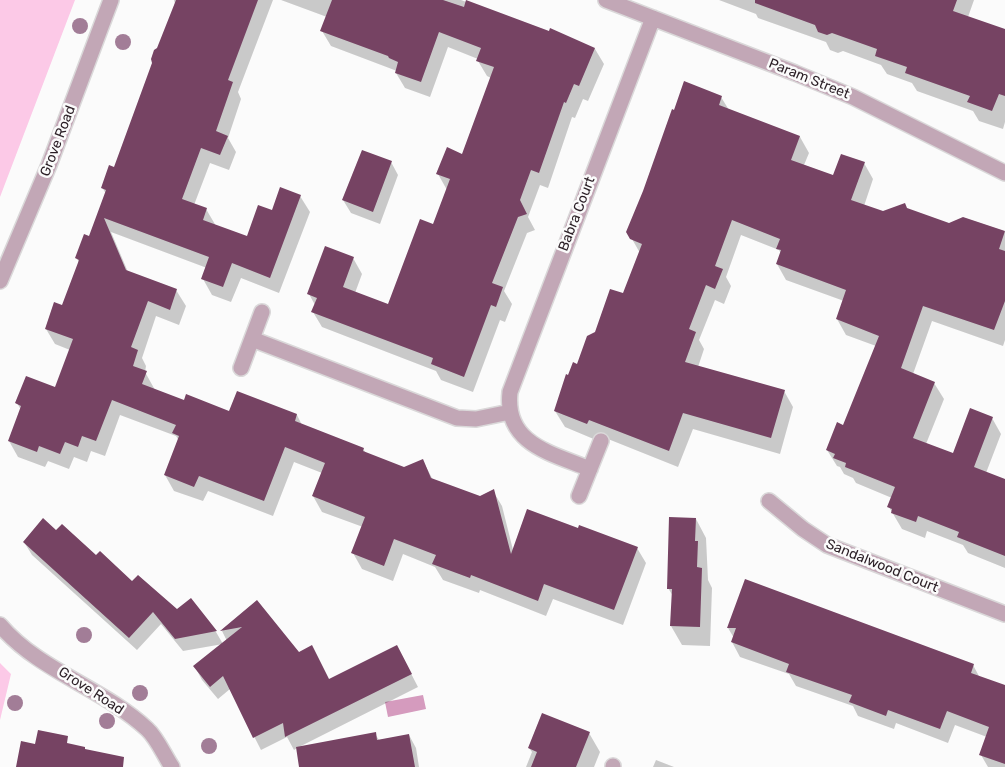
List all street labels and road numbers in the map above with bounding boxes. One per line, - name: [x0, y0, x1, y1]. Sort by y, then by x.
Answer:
- street label: Param Street: [766, 55, 852, 103]
- street label: Grove Road: [37, 103, 79, 179]
- street label: Babra Court: [555, 174, 599, 254]
- street label: Sandalwood Court: [823, 536, 941, 596]
- street label: Grove Road: [55, 664, 127, 718]

